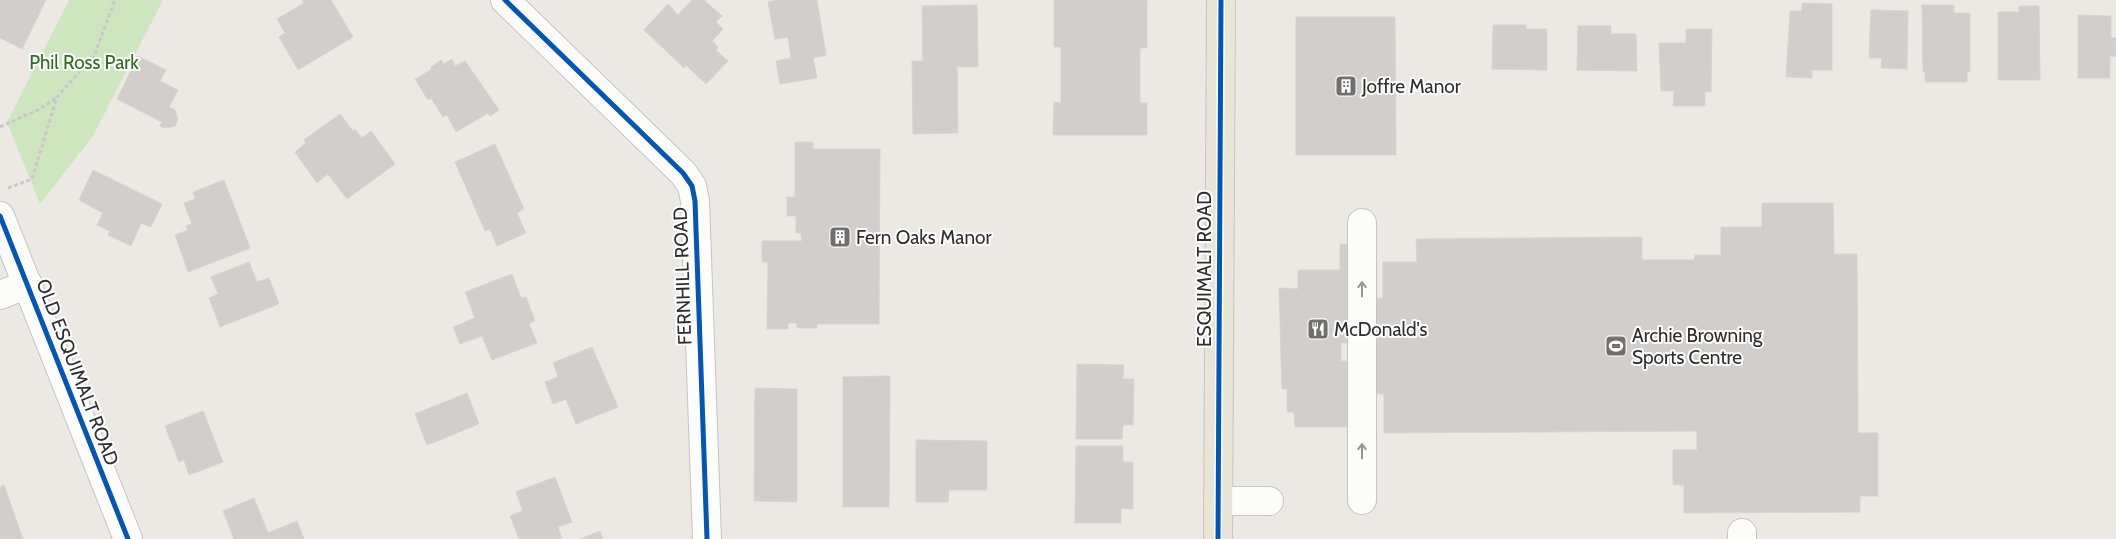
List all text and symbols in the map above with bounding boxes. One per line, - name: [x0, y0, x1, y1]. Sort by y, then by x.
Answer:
- park label: Phil Ross Park: [29, 51, 139, 74]
- building icon: Joffre Manor: [1334, 74, 1358, 98]
- place label: Joffre Manor: [1361, 75, 1461, 98]
- street label: ESQUIMALT ROAD: [1193, 191, 1216, 347]
- street label: FERNHILL ROAD: [669, 206, 696, 345]
- building icon: Fern Oaks Manor: [828, 225, 852, 249]
- place label: Fern Oaks Manor: [856, 226, 991, 249]
- street label: OLD ESQUIMALT ROAD: [31, 276, 124, 469]
- one-way arrow: [1357, 281, 1367, 297]
- restaurant icon: McDonald's: [1306, 317, 1330, 341]
- place label: McDonald's: [1334, 318, 1428, 341]
- place label: Archie Browning Sports Centre: [1632, 324, 1763, 369]
- sports icon: Archie Browning Sports Centre: [1604, 334, 1628, 358]
- one-way arrow: [1357, 443, 1367, 460]

